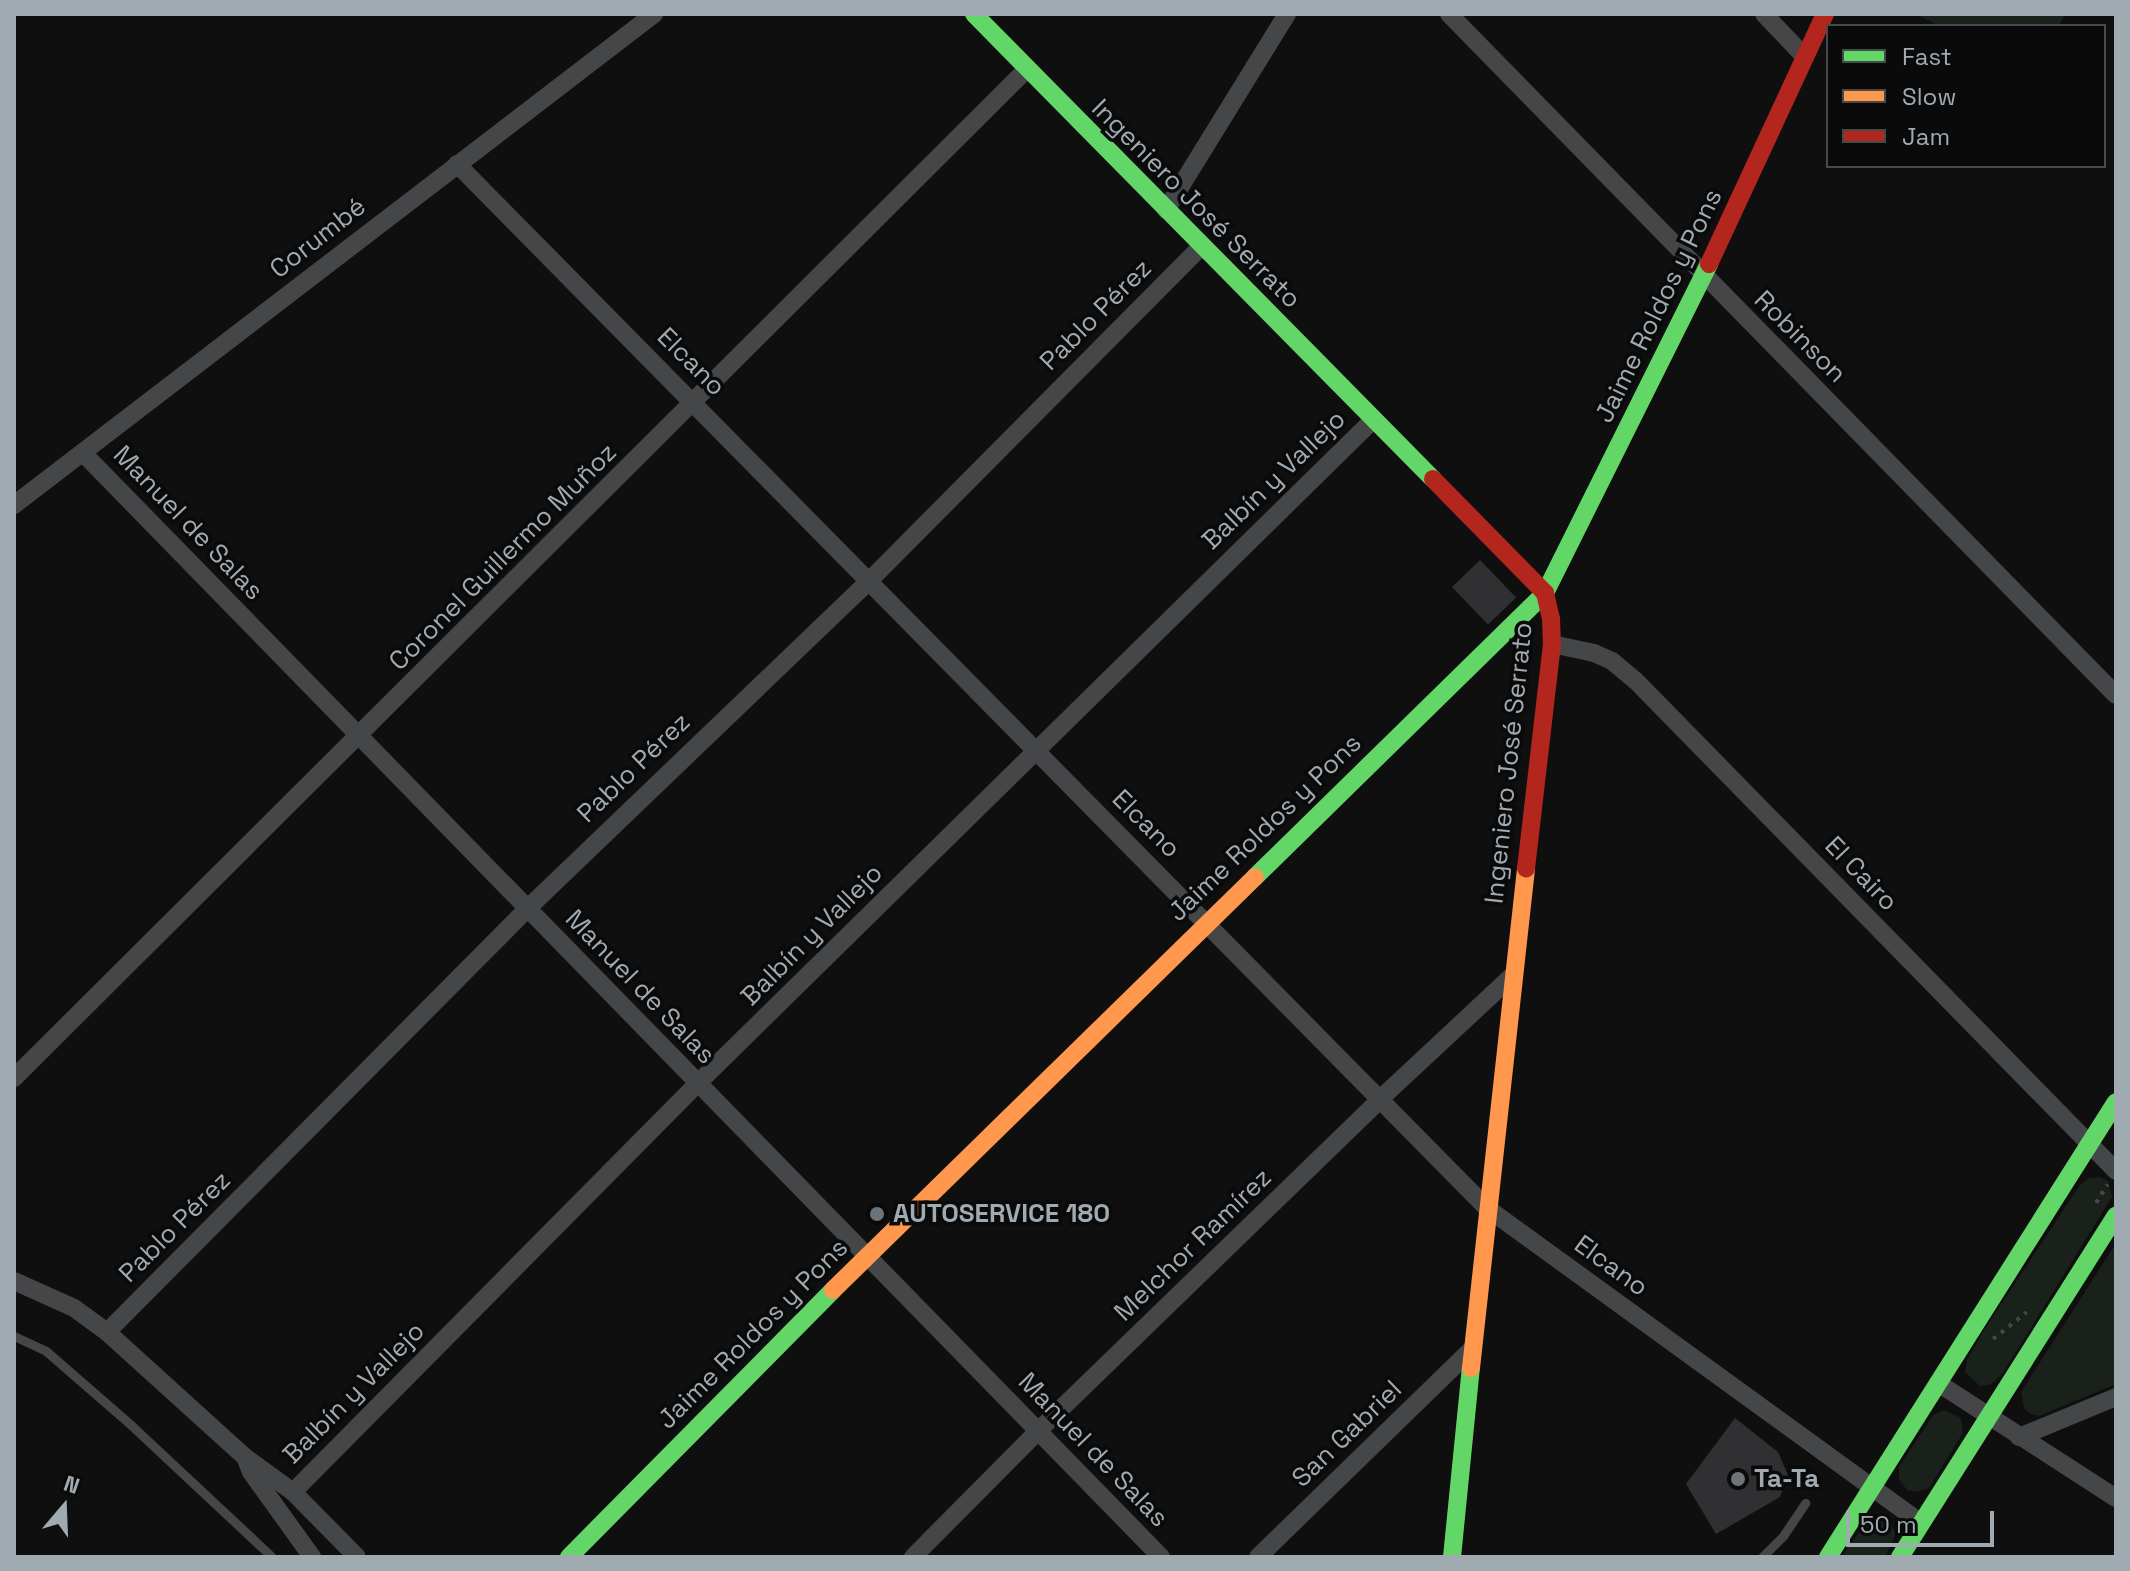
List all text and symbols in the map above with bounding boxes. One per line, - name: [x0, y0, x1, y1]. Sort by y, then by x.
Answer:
- legend: [1826, 24, 2106, 168]
- text: Fast: [1902, 41, 1952, 72]
- text: Slow: [1902, 81, 1956, 112]
- street label: Ingeniero José Serrato: [1085, 93, 1307, 315]
- text: Jam: [1902, 121, 1950, 152]
- street label: Jaime Roldos y Pons: [1589, 184, 1729, 428]
- street label: Corumbé: [264, 191, 372, 285]
- street label: Pablo Pérez: [1034, 253, 1158, 377]
- street label: Robinson: [1748, 285, 1852, 389]
- street label: Elcano: [650, 321, 732, 403]
- street label: Balbín y Vallejo: [1196, 404, 1352, 556]
- street label: Coronel Guillermo Muñoz: [383, 437, 623, 677]
- street label: Manuel de Salas: [107, 439, 269, 607]
- street label: Ingeniero José Serrato: [1479, 621, 1539, 905]
- street label: Pablo Pérez: [571, 707, 697, 829]
- street label: Jaime Roldos y Pons: [1162, 728, 1368, 928]
- street label: Elcano: [1105, 783, 1187, 865]
- street label: El Cairo: [1818, 830, 1904, 918]
- street label: Balbín y Vallejo: [735, 858, 889, 1012]
- street label: Manuel de Salas: [559, 903, 721, 1071]
- street label: Melchor Ramírez: [1108, 1162, 1278, 1328]
- street label: Pablo Pérez: [113, 1165, 237, 1289]
- place label: AUTOSERVICE 180: [893, 1198, 1110, 1230]
- marker: AUTOSERVICE 180: [868, 1205, 886, 1223]
- street label: Elcano: [1568, 1229, 1654, 1303]
- street label: Jaime Roldos y Pons: [651, 1232, 855, 1436]
- street label: Balbín y Vallejo: [277, 1316, 431, 1470]
- street label: Manuel de Salas: [1012, 1366, 1174, 1534]
- street label: San Gabriel: [1286, 1374, 1408, 1494]
- place label: Ta-Ta: [1754, 1463, 1819, 1495]
- north arrow: [24, 1467, 104, 1547]
- text: N: [60, 1469, 83, 1500]
- marker: Ta-Ta: [1729, 1470, 1747, 1488]
- scale bar: [1850, 1495, 1998, 1545]
- text: 50 m: [1860, 1509, 1917, 1540]

